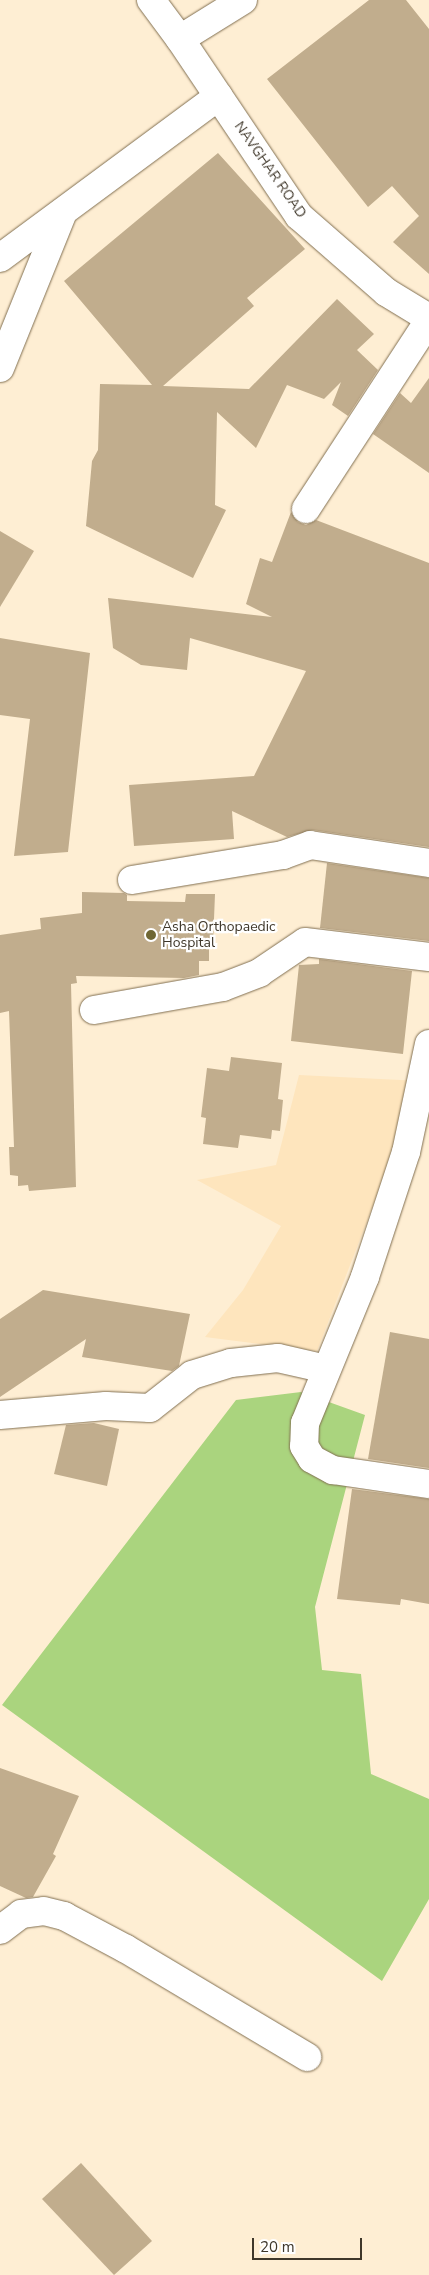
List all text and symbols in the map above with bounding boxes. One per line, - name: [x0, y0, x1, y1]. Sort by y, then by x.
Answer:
- street label: NAVGHAR ROAD: [231, 119, 309, 221]
- place label: Asha Orthopaedic Hospital: [162, 919, 275, 952]
- marker: Asha Orthopaedic Hospital: [144, 928, 158, 942]
- scale bar: [254, 2228, 364, 2260]
- text: 20 m: [260, 2237, 295, 2257]

